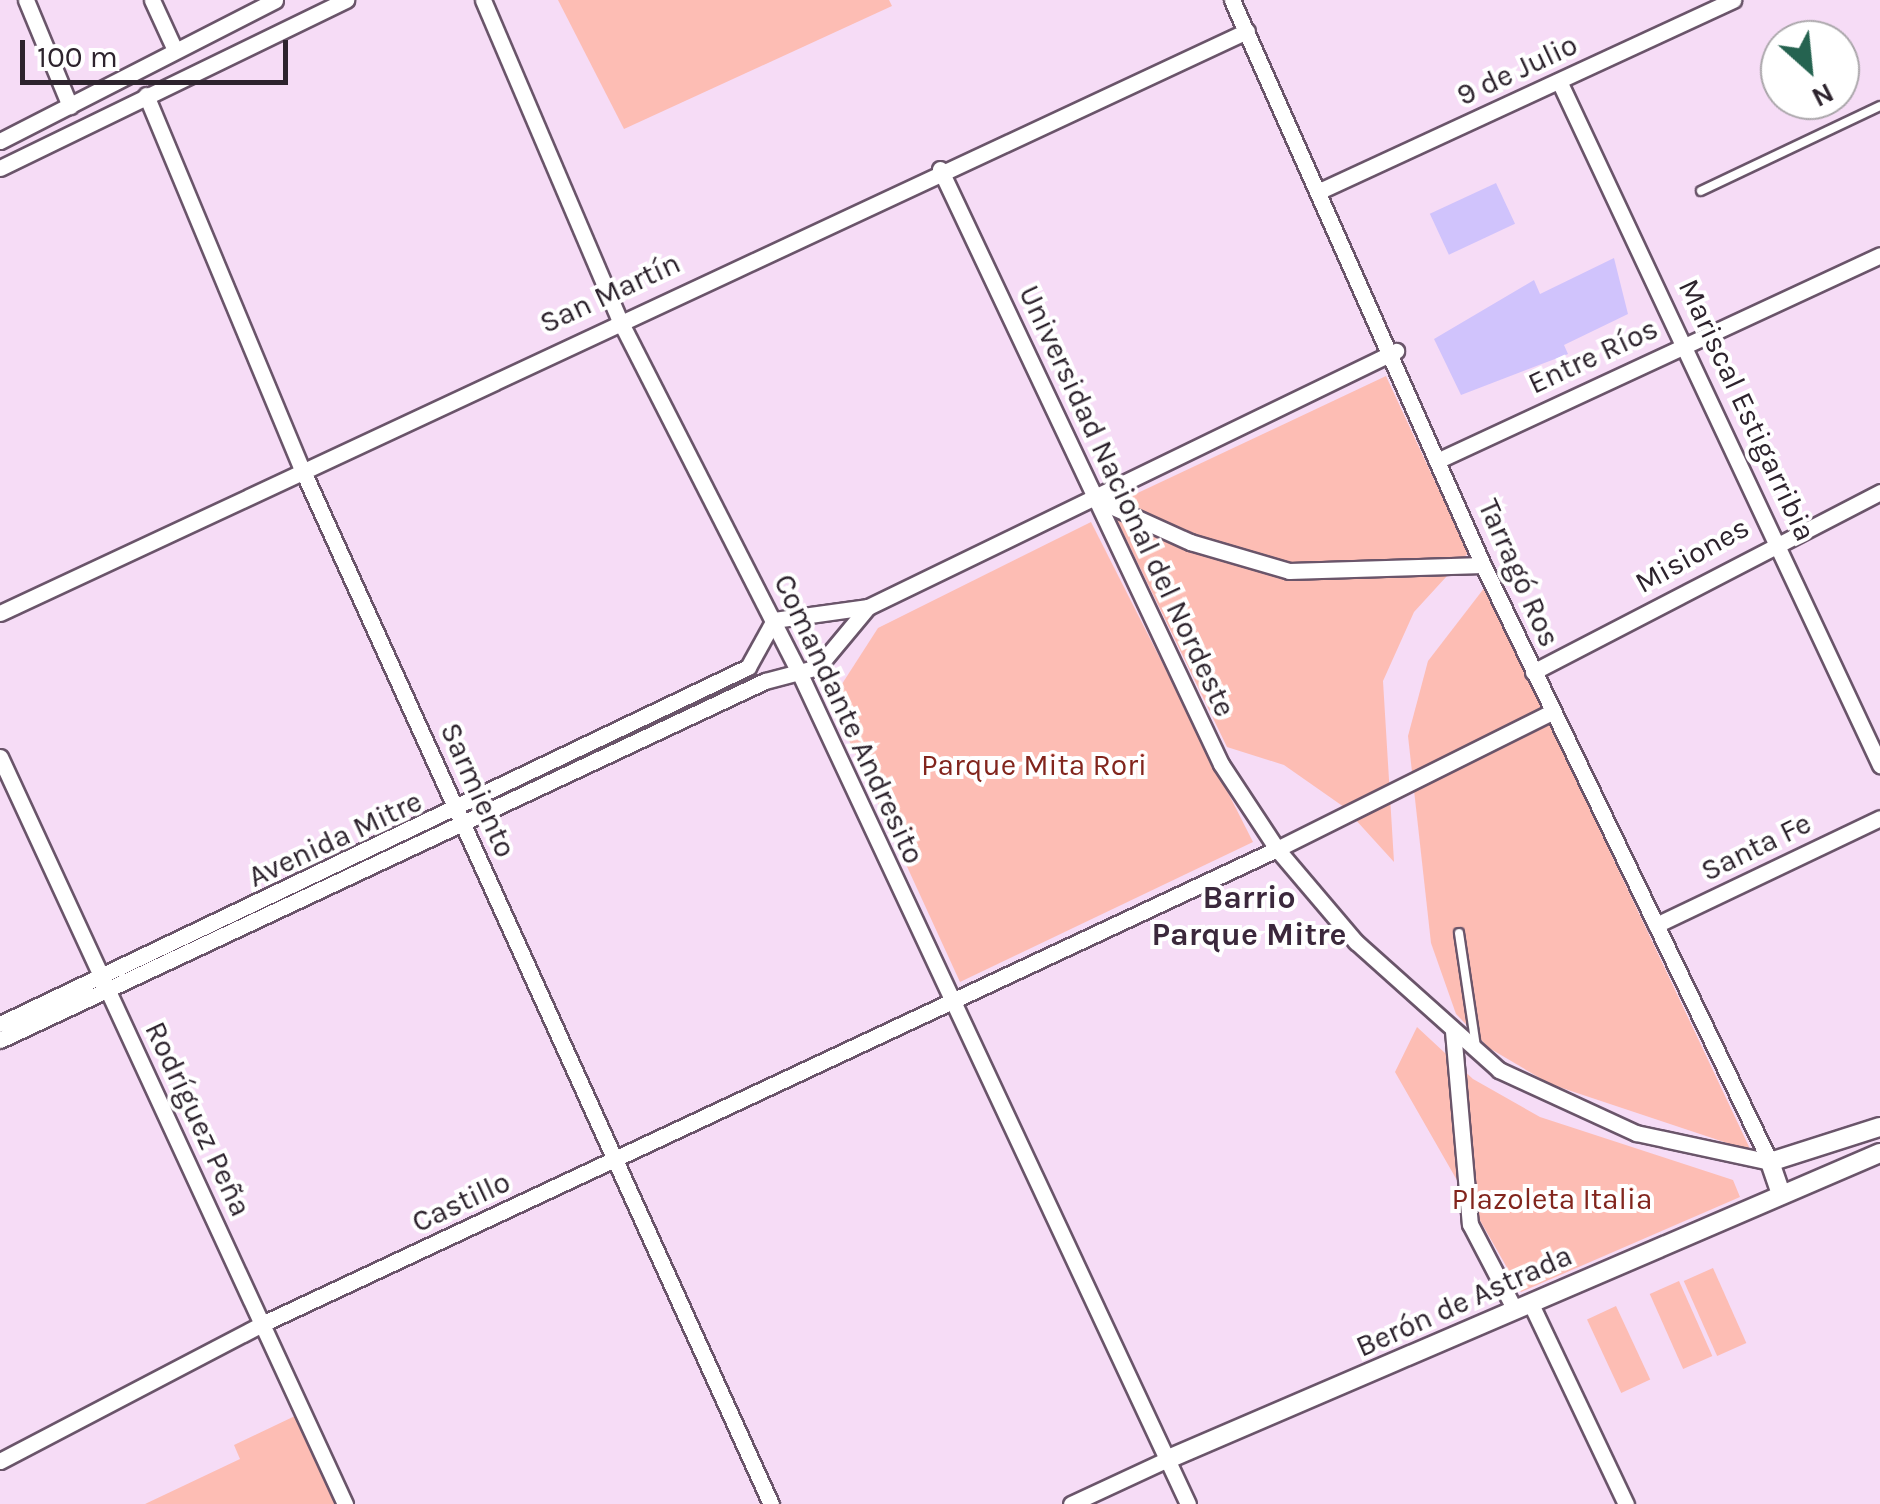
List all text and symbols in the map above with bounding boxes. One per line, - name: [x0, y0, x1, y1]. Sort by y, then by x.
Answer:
- scale bar: [25, 20, 292, 82]
- north arrow: [1760, 20, 1860, 120]
- street label: 9 de Julio: [1451, 26, 1583, 114]
- text: 100 m: [37, 39, 118, 75]
- text: N: [1807, 76, 1839, 115]
- street label: San Martín: [534, 245, 686, 341]
- street label: Mariscal Estigarribia: [1670, 273, 1824, 547]
- street label: Universidad Nacional del Nordeste: [1011, 280, 1243, 722]
- street label: Entre Ríos: [1522, 310, 1664, 402]
- street label: Tarragó Ros: [1470, 493, 1568, 653]
- street label: Misiones: [1629, 509, 1755, 601]
- street label: Comandante Andresito: [766, 568, 932, 870]
- street label: Sarmiento: [432, 717, 524, 863]
- park label: Parque Mita Rori: [921, 747, 1147, 783]
- street label: Avenida Mitre: [242, 783, 428, 895]
- street label: Santa Fe: [1695, 805, 1817, 889]
- district label: Barrio Parque Mitre: [1151, 880, 1347, 955]
- street label: Rodríguez Peña: [137, 1016, 259, 1222]
- street label: Castillo: [406, 1164, 516, 1240]
- park label: Plazoleta Italia: [1452, 1181, 1652, 1217]
- street label: Berón de Astrada: [1350, 1237, 1578, 1365]

